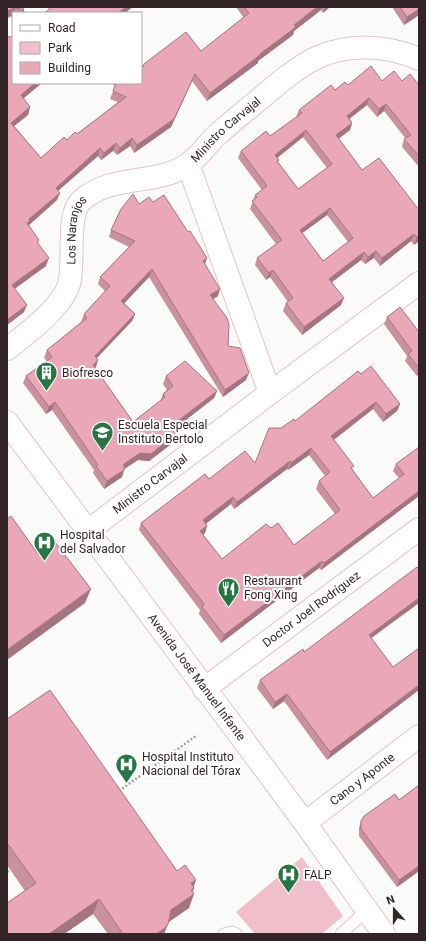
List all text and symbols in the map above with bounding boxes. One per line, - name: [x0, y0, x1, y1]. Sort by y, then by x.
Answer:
- legend: [12, 12, 142, 84]
- text: Road: [48, 21, 76, 35]
- text: Park: [48, 41, 73, 55]
- text: Building: [48, 61, 91, 75]
- street label: Ministro Carvajal: [188, 94, 264, 165]
- street label: Los Naranjos: [64, 192, 89, 265]
- building icon: Biofresco: [33, 360, 59, 393]
- place label: Biofresco: [62, 366, 113, 380]
- place label: Escuela Especial Instituto Bertolo: [118, 418, 207, 446]
- school or university icon: Escuela Especial Instituto Bertolo: [89, 419, 115, 452]
- street label: Ministro Carvajal: [110, 451, 190, 517]
- place label: Hospital del Salvador: [60, 528, 126, 556]
- hospital icon: Hospital del Salvador: [31, 529, 57, 562]
- street label: Doctor Joel Rodríguez: [260, 568, 363, 650]
- place label: Restaurant Fong Xing: [244, 574, 302, 602]
- restaurant icon: Restaurant Fong Xing: [216, 575, 242, 608]
- street label: Avenida José Manuel Infante: [145, 611, 248, 743]
- place label: Hospital Instituto Nacional del Tórax: [142, 750, 241, 778]
- street label: Cano y Aponte: [327, 750, 397, 809]
- hospital icon: Hospital Instituto Nacional del Tórax: [113, 751, 139, 784]
- hospital icon: FALP: [276, 862, 302, 895]
- place label: FALP: [304, 868, 332, 882]
- north arrow: [374, 889, 414, 929]
- text: N: [385, 893, 397, 908]

